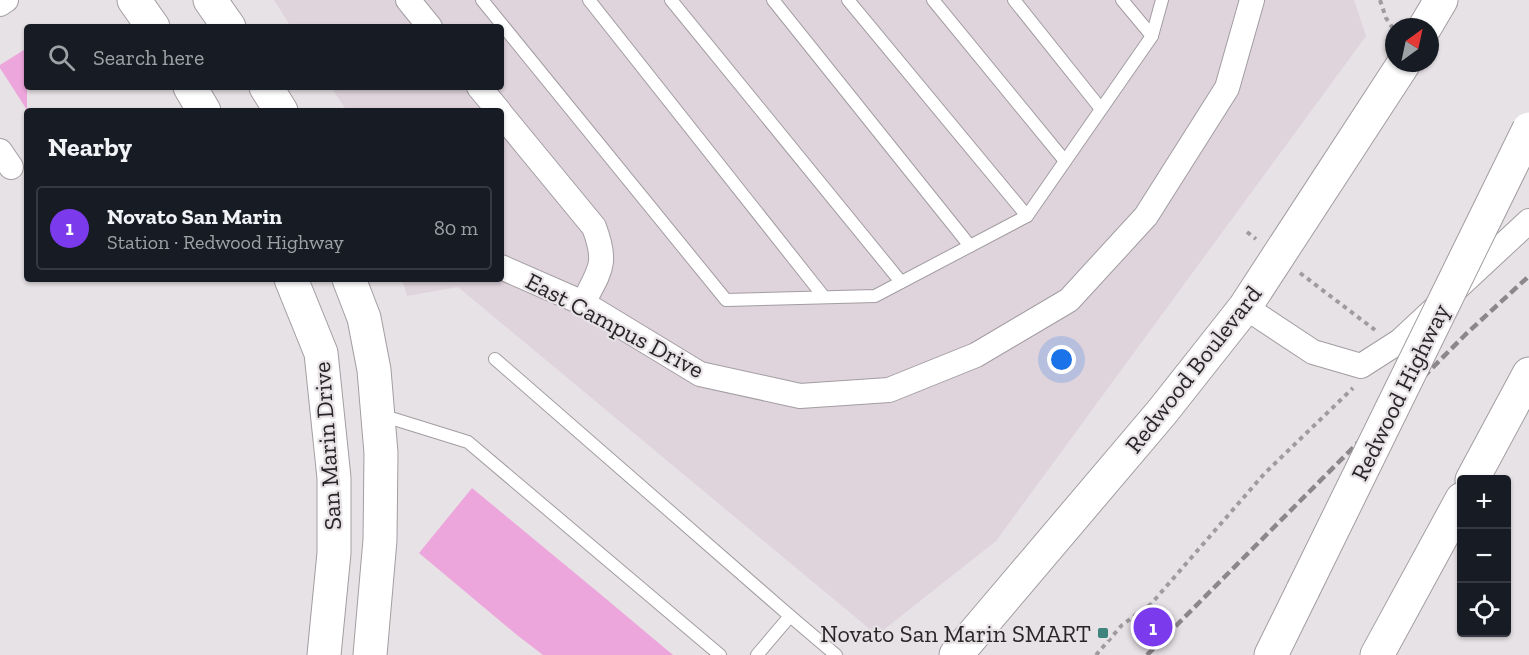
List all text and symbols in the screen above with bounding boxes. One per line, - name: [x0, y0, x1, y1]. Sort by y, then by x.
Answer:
- north arrow: [1385, 18, 1439, 72]
- search box: [24, 24, 504, 90]
- icon: search: [45, 41, 78, 74]
- text: Search here: [93, 44, 204, 71]
- text: Nearby: [48, 131, 132, 163]
- text: Novato San Marin: [107, 203, 282, 230]
- text: 1: [65, 216, 74, 240]
- text: 80 m: [434, 216, 478, 240]
- text: Station · Redwood Highway: [107, 230, 344, 254]
- street label: East Campus Drive: [521, 266, 709, 384]
- street label: Redwood Boulevard: [1119, 279, 1267, 459]
- street label: Redwood Highway: [1345, 298, 1456, 485]
- your location: [1047, 345, 1076, 374]
- street label: San Marin Drive: [307, 361, 347, 531]
- map controls: [1457, 475, 1511, 637]
- button: +: [1457, 475, 1511, 529]
- button: −: [1457, 529, 1511, 583]
- button: locate: [1457, 583, 1511, 637]
- pin: 1: [1134, 604, 1172, 650]
- place label: Novato San Marin SMART: [820, 619, 1091, 648]
- marker: Novato San Marin SMART: [1096, 626, 1110, 640]

